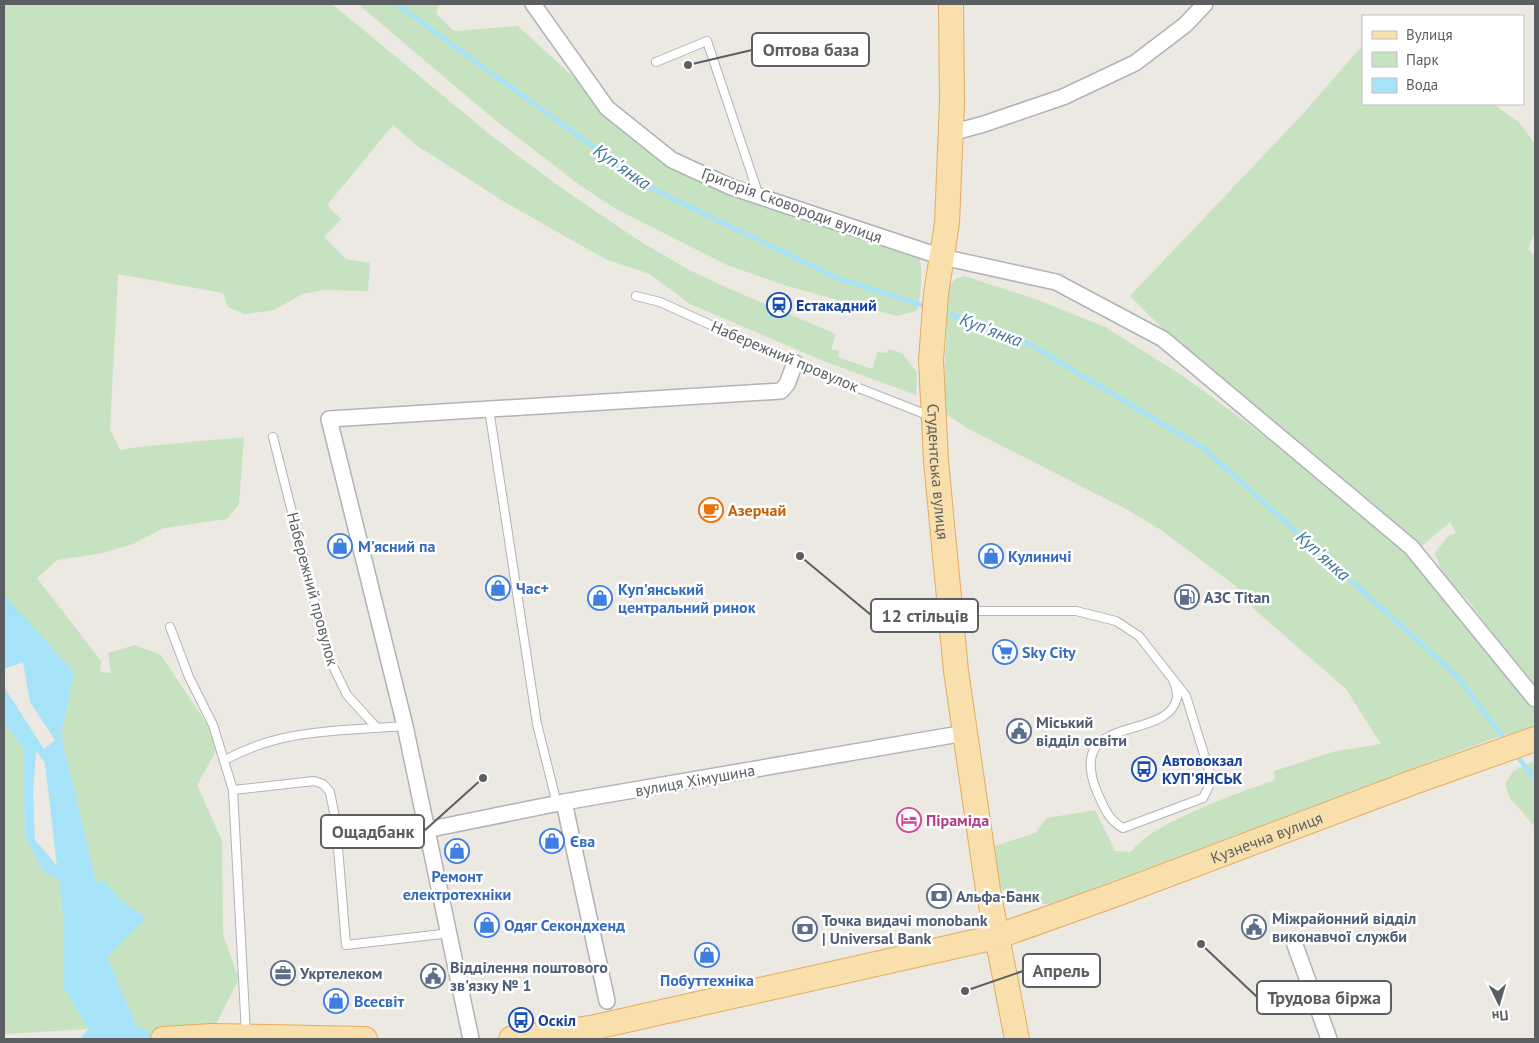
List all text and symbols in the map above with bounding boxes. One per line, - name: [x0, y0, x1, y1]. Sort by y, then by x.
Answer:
- legend: [1362, 15, 1524, 105]
- text: Вулиця: [1406, 25, 1453, 44]
- callout: Оптова база: [752, 33, 869, 66]
- text: Оптова база: [763, 38, 859, 61]
- text: Парк: [1406, 50, 1439, 69]
- text: Вода: [1406, 75, 1438, 94]
- water label: Куп'янка: [589, 139, 656, 195]
- street label: Григорія Сковороди вулиця: [699, 163, 885, 247]
- station icon: Естакадний: [766, 292, 792, 318]
- place label: Естакадний: [796, 295, 877, 315]
- water label: Куп'янка: [957, 307, 1026, 352]
- street label: Набережний провулок: [708, 316, 862, 396]
- street label: Студентська вулиця: [923, 403, 953, 540]
- cafe icon: Азерчай: [698, 497, 724, 523]
- place label: Азерчай: [728, 500, 786, 520]
- street label: Набережний провулок: [283, 510, 343, 668]
- water label: Куп'янка: [1291, 525, 1355, 586]
- shop icon: М'ясний па: [327, 533, 353, 559]
- place label: М'ясний па: [358, 536, 436, 556]
- shop icon: Кулиничі: [978, 543, 1004, 569]
- place label: Кулиничі: [1008, 546, 1071, 566]
- shop icon: Час+: [485, 575, 511, 601]
- place label: Час+: [516, 578, 549, 598]
- place label: Куп'янський центральний ринок: [618, 579, 756, 617]
- fuel station icon: АЗС Titan: [1174, 584, 1200, 610]
- shop icon: Куп'янський центральний ринок: [587, 585, 613, 611]
- place label: АЗС Titan: [1204, 587, 1270, 607]
- callout: 12 стільців: [871, 599, 978, 632]
- text: 12 стільців: [881, 604, 969, 627]
- supermarket icon: Sky City: [992, 639, 1018, 665]
- place label: Sky City: [1022, 642, 1076, 662]
- place label: Міський відділ освіти: [1036, 712, 1127, 750]
- public building icon: Міський відділ освіти: [1006, 718, 1032, 744]
- place label: Автовокзал КУП'ЯНСЬК: [1162, 750, 1243, 788]
- bus stop icon: Автовокзал КУП'ЯНСЬК: [1131, 756, 1157, 782]
- street label: вулиця Хімушина: [634, 760, 756, 800]
- hotel icon: Піраміда: [896, 807, 922, 833]
- street label: Кузнечна вулиця: [1208, 807, 1325, 868]
- place label: Піраміда: [926, 810, 989, 830]
- callout: Ощадбанк: [321, 815, 424, 848]
- text: Ощадбанк: [332, 820, 414, 843]
- shop icon: Єва: [539, 828, 565, 854]
- place label: Єва: [570, 831, 595, 851]
- shop icon: Ремонт електротехніки: [444, 838, 470, 864]
- place label: Ремонт електротехніки: [403, 866, 511, 904]
- bank icon: Альфа-Банк: [926, 883, 952, 909]
- place label: Альфа-Банк: [956, 886, 1040, 906]
- place label: Міжрайонний відділ виконавчої служби: [1272, 908, 1416, 946]
- place label: Точка видачі monobank | Universal Bank: [822, 910, 988, 948]
- shop icon: Одяг Секондхенд: [474, 912, 500, 938]
- public building icon: Міжрайонний відділ виконавчої служби: [1241, 914, 1267, 940]
- place label: Одяг Секондхенд: [504, 915, 625, 935]
- bank icon: Точка видачі monobank | Universal Bank: [792, 916, 818, 942]
- shop icon: Побуттехніка: [694, 942, 720, 968]
- callout: Апрель: [1023, 954, 1100, 987]
- place label: Відділення поштового зв'язку № 1: [450, 957, 608, 995]
- text: Апрель: [1032, 959, 1090, 982]
- office icon: Укртелеком: [270, 960, 296, 986]
- place label: Укртелеком: [299, 963, 382, 983]
- public building icon: Відділення поштового зв'язку № 1: [420, 963, 446, 989]
- place label: Побуттехніка: [660, 970, 754, 990]
- north arrow: [1474, 978, 1524, 1028]
- callout: Трудова біржа: [1257, 981, 1391, 1014]
- text: Трудова біржа: [1267, 986, 1381, 1009]
- shop icon: Всесвіт: [323, 988, 349, 1014]
- place label: Всесвіт: [354, 991, 404, 1011]
- text: Пн: [1491, 1006, 1509, 1026]
- bus stop icon: Оскіл: [508, 1007, 534, 1033]
- place label: Оскіл: [538, 1010, 576, 1030]

